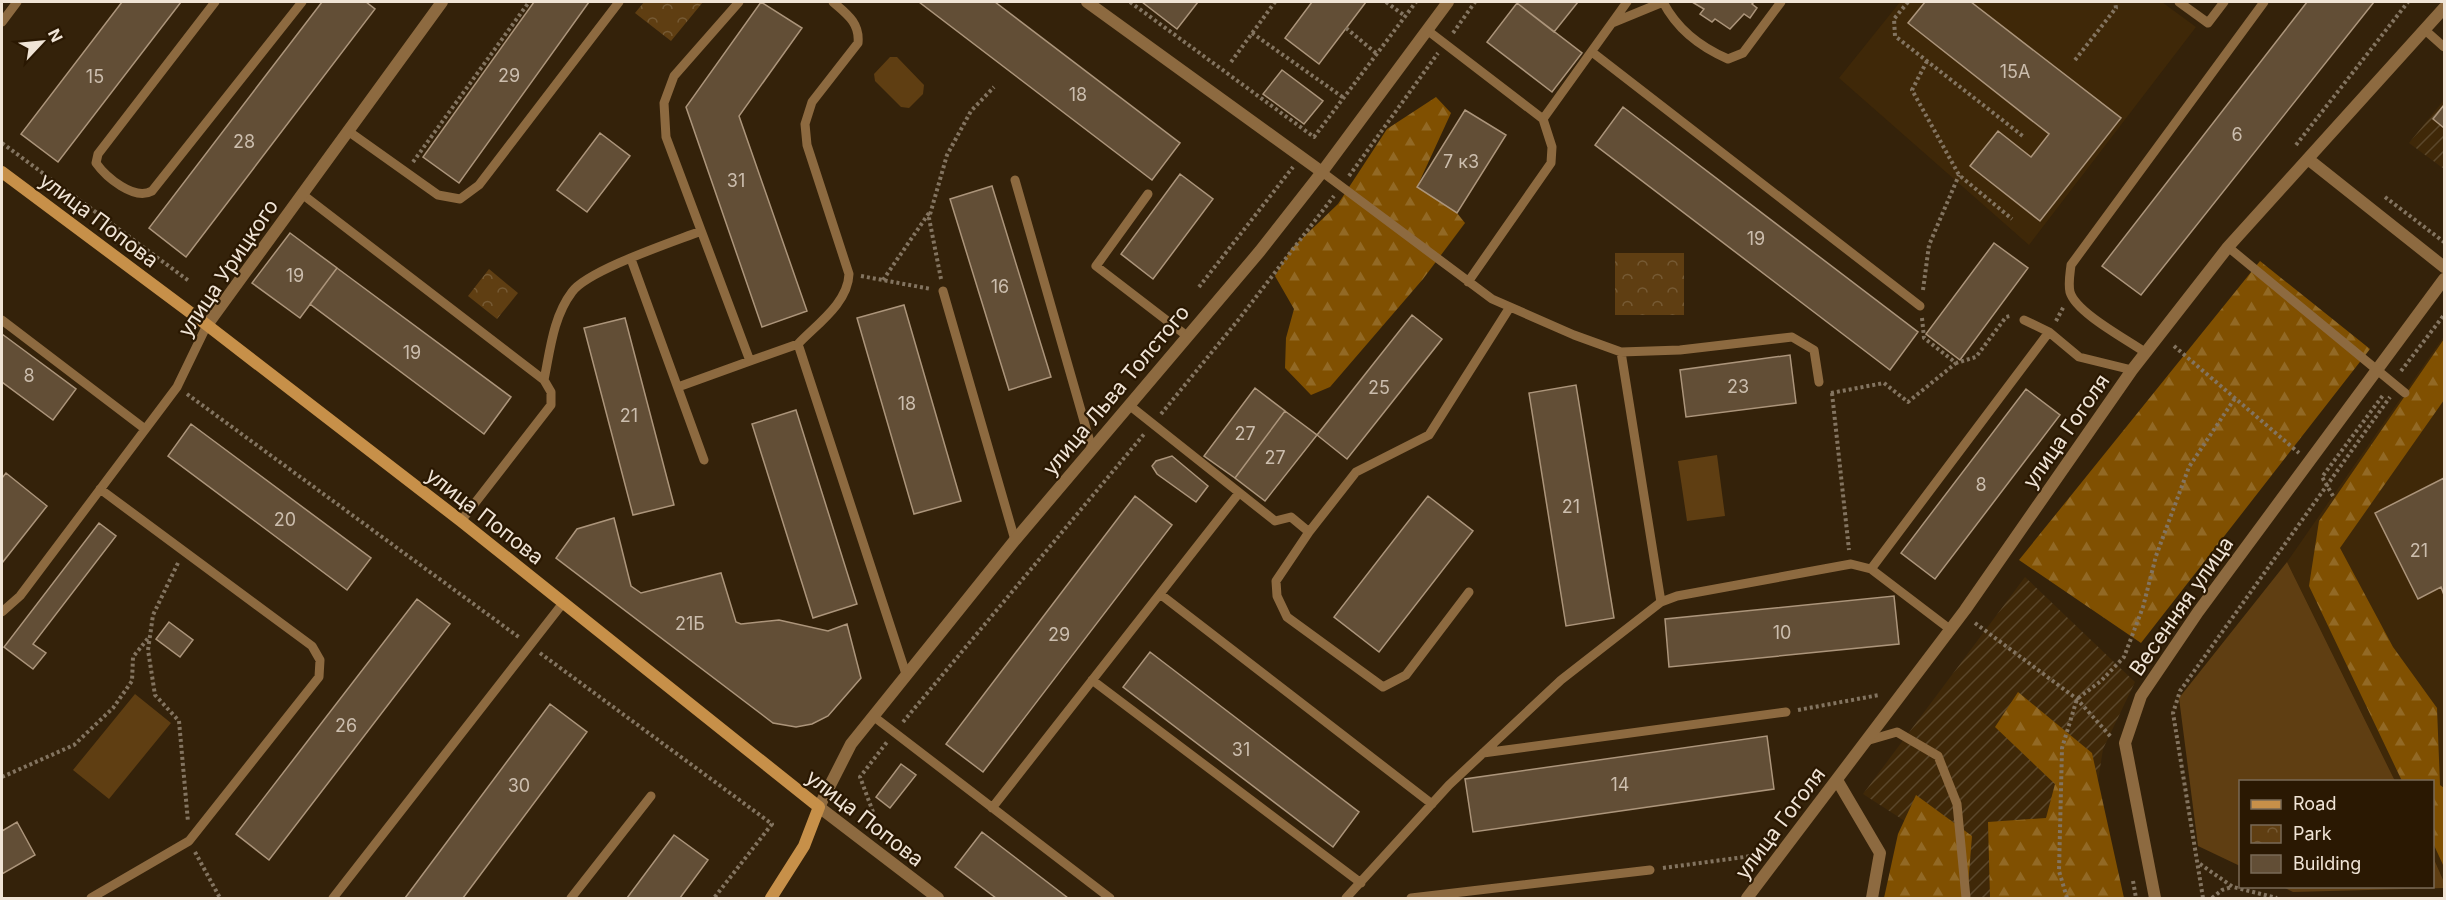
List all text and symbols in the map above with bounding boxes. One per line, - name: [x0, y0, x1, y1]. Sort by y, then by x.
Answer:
- north arrow: [12, 12, 72, 72]
- text: N: [44, 26, 67, 45]
- house number: 15А: [2000, 61, 2030, 82]
- house number: 29: [498, 65, 520, 86]
- house number: 15: [86, 66, 104, 87]
- house number: 18: [1069, 84, 1087, 105]
- house number: 6: [2231, 124, 2243, 145]
- house number: 28: [233, 131, 255, 152]
- house number: 7 к3: [1443, 151, 1479, 172]
- street label: улица Попова: [35, 167, 163, 273]
- house number: 31: [727, 170, 745, 191]
- street label: улица Урицкого: [173, 194, 283, 342]
- house number: 19: [1747, 228, 1765, 249]
- house number: 19: [286, 265, 304, 286]
- house number: 16: [991, 276, 1009, 297]
- street label: улица Льва Толстого: [1037, 300, 1195, 480]
- house number: 19: [403, 342, 421, 363]
- house number: 8: [23, 365, 35, 386]
- street label: улица Гоголя: [2017, 369, 2115, 493]
- house number: 23: [1727, 376, 1749, 397]
- house number: 25: [1368, 377, 1390, 398]
- house number: 18: [898, 393, 916, 414]
- house number: 21: [620, 405, 638, 426]
- house number: 27: [1234, 423, 1256, 444]
- house number: 27: [1264, 447, 1286, 468]
- street label: улица Попова: [421, 462, 549, 570]
- house number: 8: [1975, 474, 1987, 495]
- house number: 21: [1562, 496, 1580, 517]
- house number: 20: [274, 509, 296, 530]
- street label: Весенняя улица: [2124, 532, 2238, 680]
- house number: 21: [2410, 540, 2428, 561]
- house number: 21Б: [675, 613, 705, 634]
- house number: 10: [1773, 622, 1791, 643]
- house number: 29: [1048, 624, 1070, 645]
- house number: 26: [335, 715, 357, 736]
- house number: 31: [1232, 739, 1250, 760]
- street label: улица Гоголя: [1730, 762, 1830, 884]
- street label: улица Попова: [801, 764, 929, 872]
- house number: 14: [1611, 774, 1629, 795]
- house number: 30: [508, 775, 530, 796]
- legend: [2239, 780, 2434, 888]
- text: Road: [2293, 793, 2336, 814]
- text: Park: [2293, 823, 2332, 844]
- text: Building: [2293, 853, 2361, 874]

